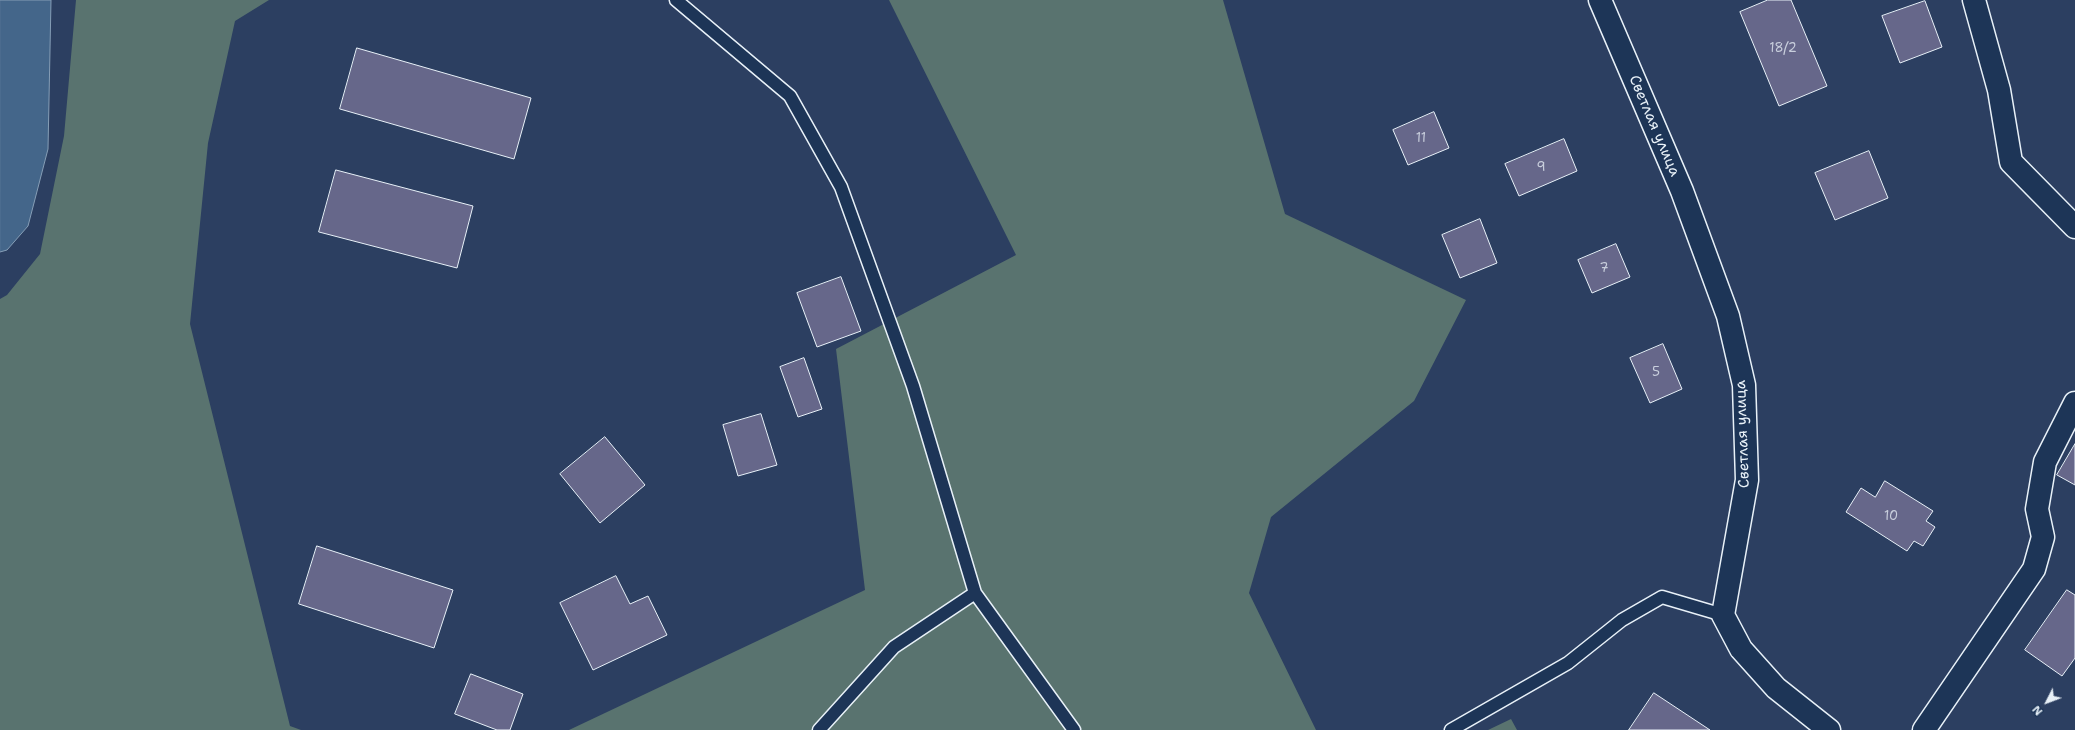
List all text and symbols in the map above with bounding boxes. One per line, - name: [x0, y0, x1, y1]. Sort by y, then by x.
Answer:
- house number: 18/2: [1769, 41, 1797, 57]
- street label: Светлая улица: [1625, 73, 1683, 179]
- house number: 11: [1416, 131, 1426, 147]
- house number: 9: [1536, 160, 1546, 176]
- house number: 7: [1599, 261, 1609, 277]
- house number: 5: [1652, 365, 1660, 381]
- street label: Светлая улица: [1732, 380, 1754, 488]
- house number: 10: [1884, 509, 1898, 525]
- north arrow: [2027, 682, 2067, 722]
- text: N: [2029, 702, 2046, 719]

